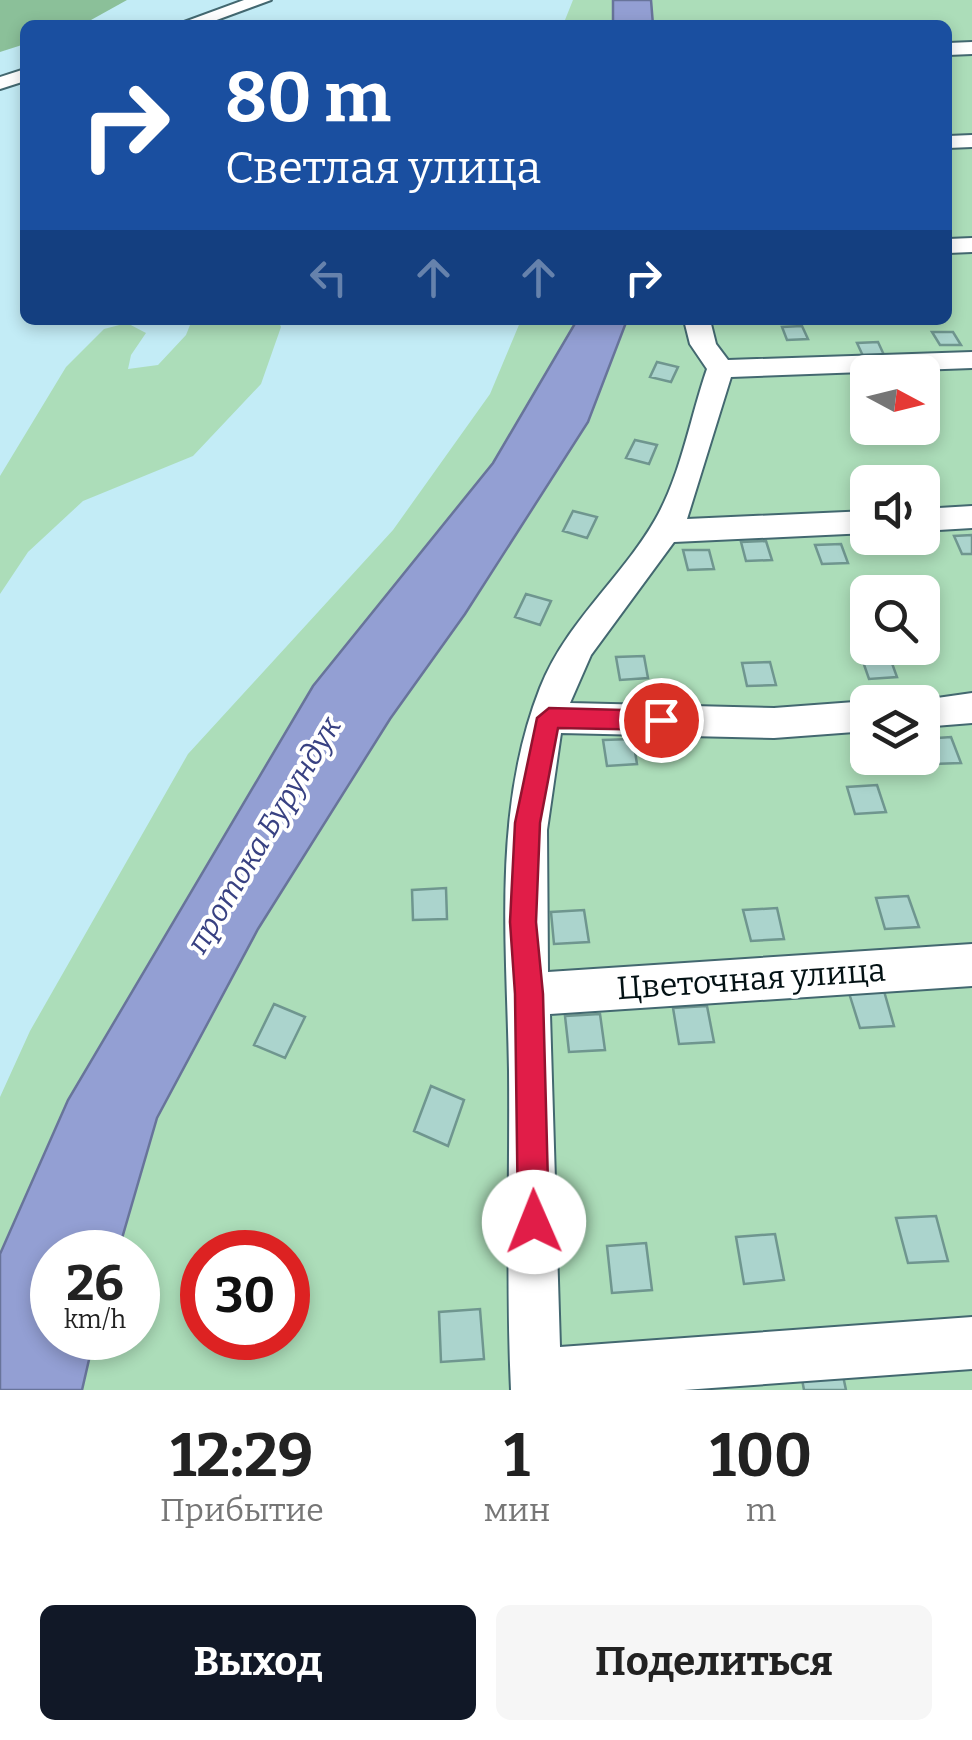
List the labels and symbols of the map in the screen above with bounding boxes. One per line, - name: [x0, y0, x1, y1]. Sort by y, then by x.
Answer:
- north arrow: [850, 355, 940, 445]
- pin: [619, 678, 704, 763]
- water label: протока Бурундук: [179, 710, 349, 961]
- street label: Цветочная улица: [615, 951, 887, 1007]
- position arrow: [482, 1170, 586, 1274]
- speed limit sign: 30: [180, 1230, 310, 1360]

